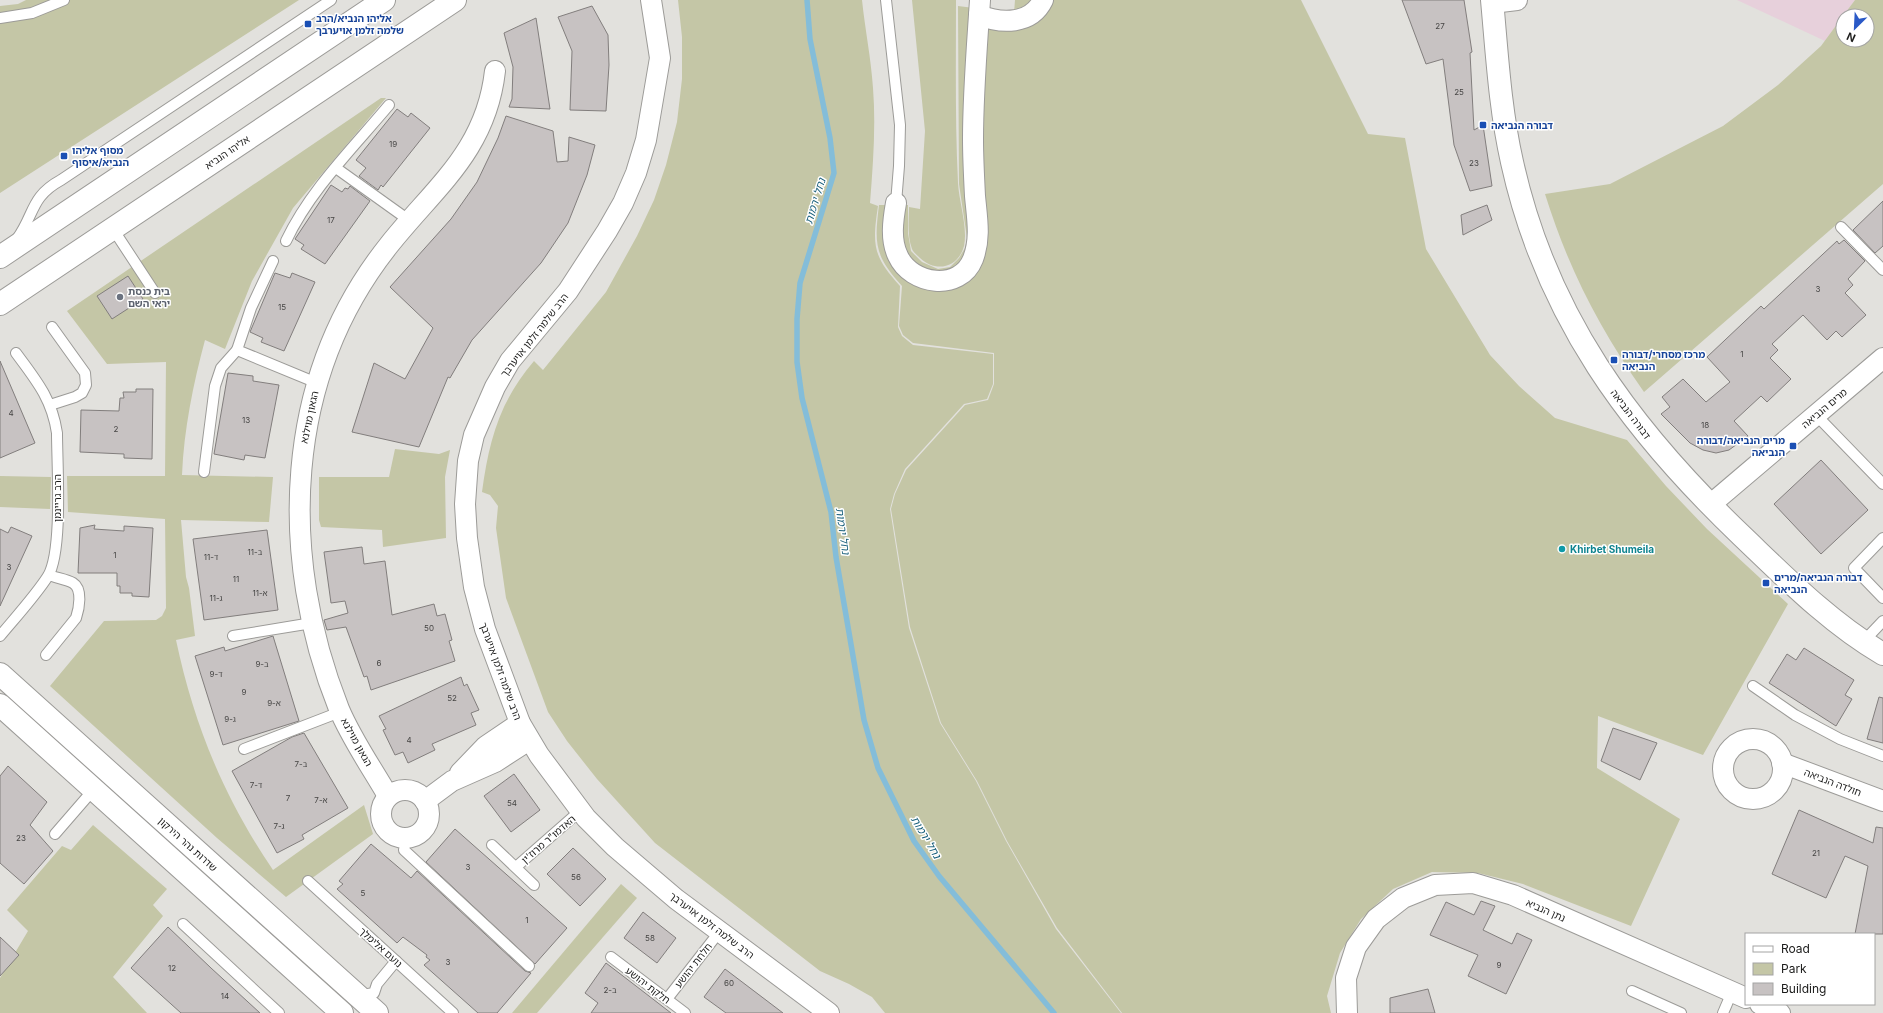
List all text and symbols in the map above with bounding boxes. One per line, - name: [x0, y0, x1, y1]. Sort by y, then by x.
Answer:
- north arrow: [1835, 8, 1875, 48]
- place label: אליהו הנביא/הרב שלמה זלמן אויערבך: [316, 12, 404, 36]
- marker: אליהו הנביא/הרב שלמה זלמן אויערבך: [303, 19, 313, 29]
- house number: 27: [1435, 21, 1445, 31]
- text: N: [1844, 29, 1858, 45]
- house number: 25: [1454, 87, 1464, 97]
- place label: דבורה הנביאה: [1491, 119, 1553, 131]
- marker: דבורה הנביאה: [1478, 120, 1488, 130]
- street label: אליהו הנביא: [202, 133, 252, 171]
- house number: 19: [389, 139, 397, 149]
- place label: מסוף אליהו הנביא/איסוף: [72, 144, 129, 168]
- marker: מסוף אליהו הנביא/איסוף: [59, 151, 69, 161]
- house number: 23: [1469, 158, 1479, 168]
- water label: נחל ירמות: [801, 176, 829, 226]
- house number: 17: [327, 215, 335, 225]
- house number: 3: [1816, 284, 1821, 294]
- place label: בית כנסת יראי השם: [128, 285, 170, 309]
- street label: הרב שלמה זלמן אויערבך: [498, 291, 570, 379]
- marker: בית כנסת יראי השם: [115, 292, 125, 302]
- house number: 15: [278, 302, 286, 312]
- place label: מרכז מסחרי/דבורה הנביאה: [1622, 348, 1705, 372]
- house number: 1: [1740, 349, 1744, 359]
- marker: מרכז מסחרי/דבורה הנביאה: [1609, 355, 1619, 365]
- street label: מרים הנביאה: [1799, 385, 1849, 430]
- street label: דבורה הנביאה: [1608, 387, 1654, 442]
- street label: הגאון מוילנא: [298, 390, 320, 444]
- house number: 4: [8, 408, 14, 418]
- house number: 13: [242, 415, 250, 425]
- house number: 18: [1701, 420, 1709, 430]
- house number: 2: [114, 424, 119, 434]
- place label: מרים הנביאה/דבורה הנביאה: [1697, 434, 1785, 458]
- marker: מרים הנביאה/דבורה הנביאה: [1788, 441, 1798, 451]
- street label: הרב גריינמן: [51, 474, 63, 522]
- water label: נחל ירמות: [833, 507, 853, 556]
- place label: Khirbet Shumeila: [1570, 543, 1654, 555]
- marker: Khirbet Shumeila: [1557, 544, 1567, 554]
- house number: 11-ב: [248, 547, 263, 557]
- house number: 1: [113, 550, 117, 560]
- house number: 11-ד: [204, 552, 219, 562]
- house number: 3: [7, 562, 12, 572]
- place label: דבורה הנביאה/מרים הנביאה: [1774, 571, 1863, 595]
- house number: 11: [233, 574, 239, 584]
- marker: דבורה הנביאה/מרים הנביאה: [1761, 578, 1771, 588]
- house number: 11-א: [252, 588, 268, 598]
- house number: 11-ג: [209, 593, 223, 603]
- street label: הרב שלמה זלמן אויערבך: [478, 621, 524, 721]
- house number: 50: [424, 623, 434, 633]
- house number: 6: [377, 658, 382, 668]
- house number: 9-ב: [255, 659, 269, 669]
- house number: 9-ד: [210, 669, 223, 679]
- house number: 9: [242, 687, 247, 697]
- house number: 52: [447, 693, 457, 703]
- house number: 9-א: [267, 698, 281, 708]
- house number: 9-ג: [224, 714, 236, 724]
- street label: הגאון מוילנא: [339, 716, 375, 768]
- house number: 4: [406, 735, 412, 745]
- house number: 7-ב: [295, 759, 308, 769]
- street label: חולדה הנביאה: [1803, 766, 1863, 798]
- house number: 7-ד: [250, 780, 263, 790]
- house number: 7: [286, 793, 291, 803]
- house number: 7-א: [314, 795, 328, 805]
- house number: 54: [507, 798, 517, 808]
- street label: האדמו"ר מרוז'ין: [519, 812, 577, 866]
- water label: נחל ירמות: [908, 813, 945, 861]
- street label: שדרות נהר הירקון: [156, 814, 220, 874]
- house number: 7-ג: [273, 821, 285, 831]
- house number: 23: [16, 833, 26, 843]
- house number: 21: [1812, 848, 1820, 858]
- house number: 3: [466, 862, 471, 872]
- house number: 56: [571, 872, 581, 882]
- house number: 5: [361, 888, 366, 898]
- street label: הרב שלמה זלמן אויערבך: [667, 889, 757, 961]
- street label: נתן הנביא: [1524, 896, 1568, 924]
- house number: 1: [525, 915, 529, 925]
- street label: נועם אלימלך: [357, 925, 405, 970]
- house number: 58: [645, 933, 655, 943]
- legend: [1745, 933, 1875, 1005]
- street label: חלחת יהושע: [672, 940, 714, 990]
- text: Road: [1781, 941, 1810, 956]
- house number: 3: [446, 957, 451, 967]
- house number: 9: [1497, 960, 1502, 970]
- text: Park: [1781, 961, 1807, 976]
- house number: 12: [168, 963, 176, 973]
- street label: חלקת יהושע: [623, 964, 673, 1006]
- house number: 60: [724, 978, 734, 988]
- text: Building: [1781, 981, 1826, 996]
- house number: 2-ב: [603, 985, 617, 995]
- house number: 14: [221, 991, 229, 1001]

